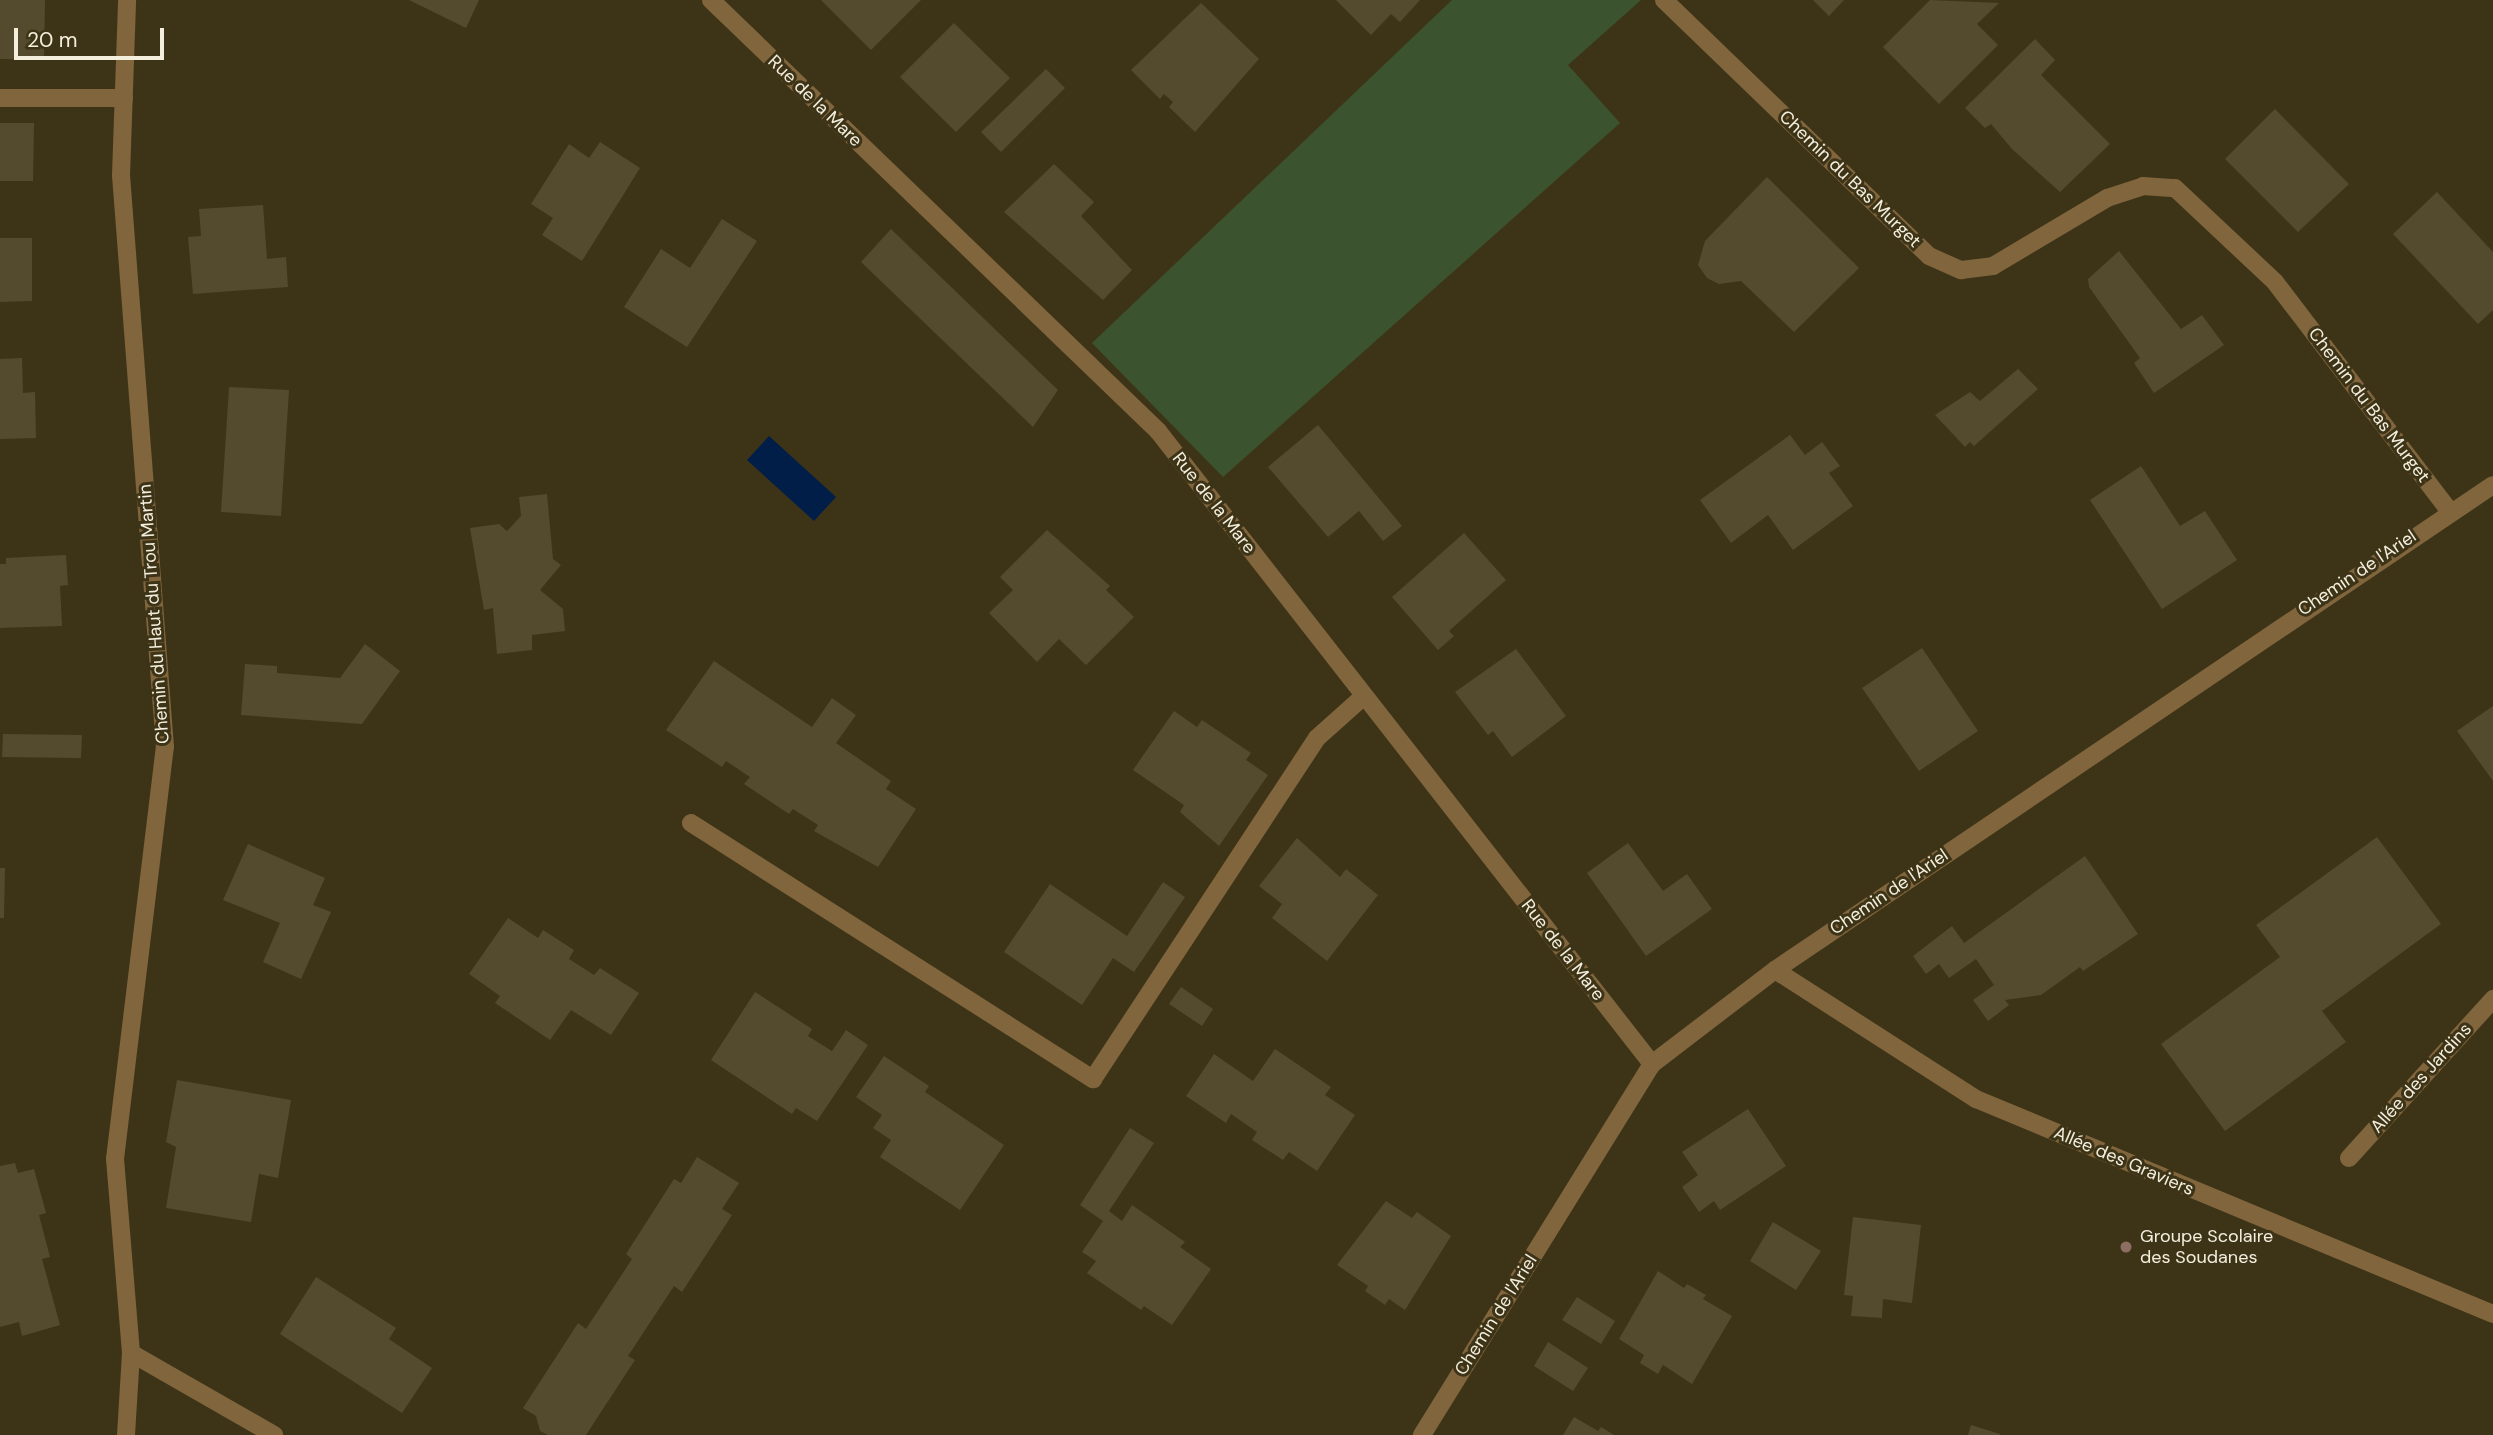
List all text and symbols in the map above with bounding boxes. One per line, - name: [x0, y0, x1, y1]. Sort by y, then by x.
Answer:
- scale bar: [18, 14, 168, 58]
- text: 20 m: [27, 26, 78, 54]
- street label: Rue de la Mare: [763, 51, 867, 151]
- street label: Chemin du Bas Murget: [1775, 106, 1925, 252]
- street label: Chemin du Bas Murget: [2304, 323, 2434, 487]
- street label: Rue de la Mare: [1168, 448, 1260, 558]
- street label: Chemin du Haut du Trou Martin: [134, 483, 174, 745]
- street label: Chemin de l'Ariel: [2294, 525, 2420, 621]
- street label: Chemin de l'Ariel: [1826, 844, 1952, 940]
- street label: Rue de la Mare: [1517, 895, 1609, 1005]
- street label: Allée des Jardins: [2366, 1019, 2476, 1137]
- street label: Allée des Graviers: [2051, 1122, 2197, 1200]
- place label: Groupe Scolaire des Soudanes: [2140, 1226, 2273, 1268]
- marker: Groupe Scolaire des Soudanes: [2118, 1239, 2134, 1255]
- street label: Chemin de l'Ariel: [1450, 1251, 1542, 1379]

